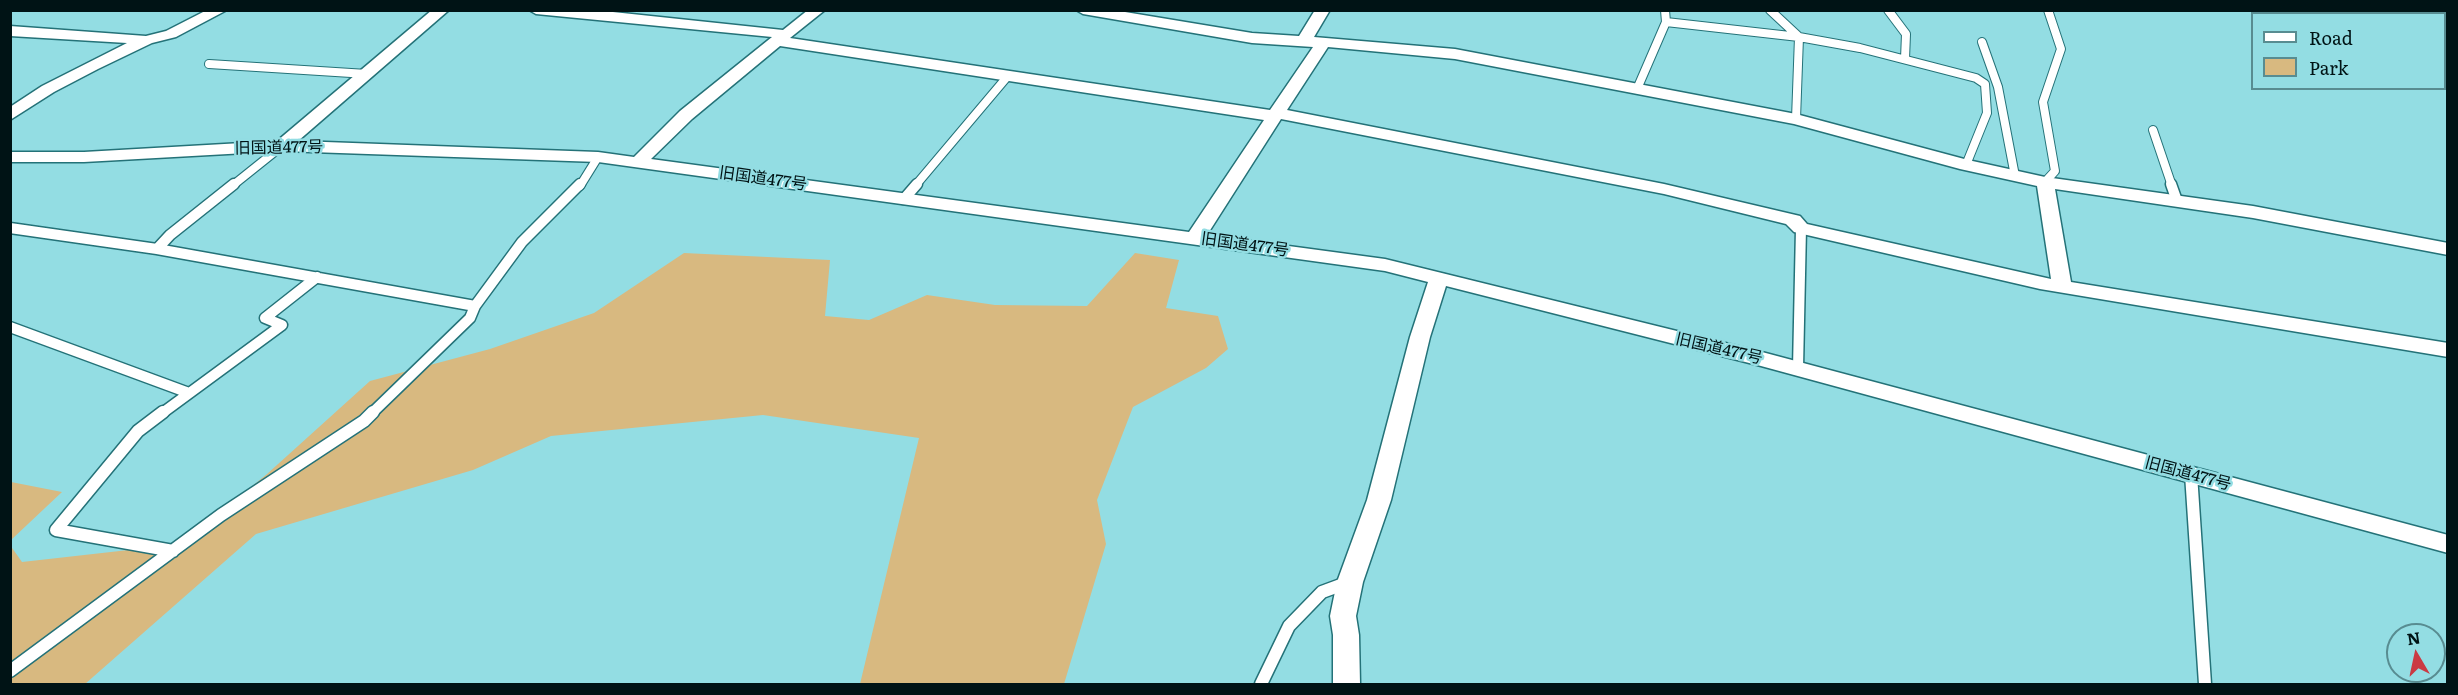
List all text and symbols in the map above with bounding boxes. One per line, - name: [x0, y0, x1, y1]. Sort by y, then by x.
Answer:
- legend: [2251, 12, 2446, 90]
- text: Road: [2309, 24, 2353, 51]
- text: Park: [2309, 54, 2348, 81]
- street label: 旧国道477号: [235, 138, 323, 158]
- street label: 旧国道477号: [718, 163, 808, 195]
- street label: 旧国道477号: [1200, 229, 1290, 261]
- street label: 旧国道477号: [1674, 330, 1764, 368]
- street label: 旧国道477号: [2143, 453, 2233, 495]
- north arrow: [2386, 623, 2446, 683]
- text: N: [2405, 624, 2422, 650]

